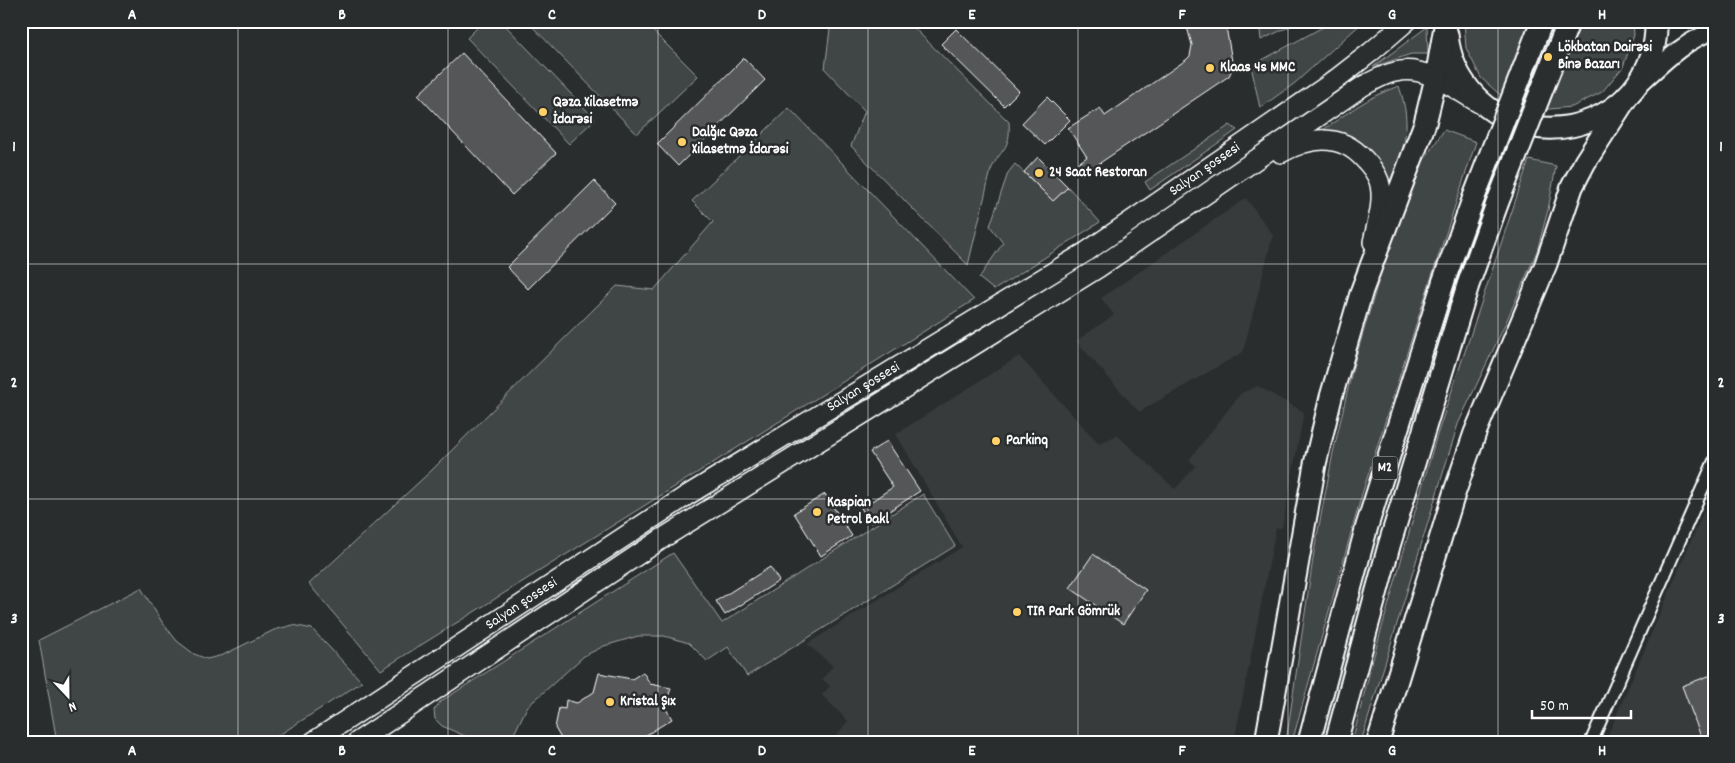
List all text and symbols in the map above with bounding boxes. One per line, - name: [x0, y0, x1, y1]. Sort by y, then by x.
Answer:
- text: A: [128, 4, 137, 27]
- text: B: [338, 4, 346, 27]
- text: C: [548, 4, 556, 27]
- text: D: [758, 4, 767, 27]
- text: E: [968, 4, 976, 27]
- text: F: [1178, 4, 1186, 27]
- text: G: [1388, 4, 1396, 27]
- text: H: [1598, 4, 1606, 27]
- place label: Lökbatan Dairəsi Binə Bazarı: [1558, 37, 1652, 76]
- marker: Lökbatan Dairəsi Binə Bazarı: [1542, 51, 1554, 63]
- place label: Klaas 4s MMC: [1220, 57, 1296, 79]
- marker: Klaas 4s MMC: [1204, 62, 1216, 74]
- place label: Qəza Xilasetmə İdarəsi: [553, 92, 639, 131]
- marker: Qəza Xilasetmə İdarəsi: [537, 106, 549, 118]
- place label: Dalğıc Qəza Xilasetmə İdarəsi: [692, 122, 789, 161]
- text: 1: [12, 136, 16, 159]
- marker: Dalğıc Qəza Xilasetmə İdarəsi: [676, 136, 688, 148]
- text: 1: [1719, 136, 1723, 159]
- street label: Salyan şossesi: [1165, 137, 1245, 202]
- place label: 24 Saat Restoran: [1049, 162, 1147, 184]
- marker: 24 Saat Restoran: [1033, 167, 1045, 179]
- street label: Salyan şossesi: [823, 357, 905, 418]
- text: 2: [11, 372, 18, 395]
- text: 2: [1718, 372, 1725, 395]
- place label: Parkinq: [1006, 430, 1048, 452]
- marker: Parkinq: [990, 435, 1002, 447]
- road number: M2: [1372, 456, 1398, 479]
- place label: Kaspian Petrol Bakl: [827, 492, 889, 531]
- marker: Kaspian Petrol Bakl: [811, 506, 823, 518]
- street label: Salyan şossesi: [481, 572, 562, 636]
- place label: TIR Park Gömrük: [1027, 601, 1120, 623]
- marker: TIR Park Gömrük: [1011, 606, 1023, 618]
- text: 3: [10, 608, 18, 631]
- text: 3: [1717, 608, 1725, 631]
- north arrow: [42, 670, 92, 720]
- scale bar: [1532, 688, 1631, 720]
- place label: Kristal Şıx: [620, 691, 676, 713]
- text: N: [65, 696, 79, 717]
- marker: Kristal Şıx: [604, 696, 616, 708]
- text: 50 m: [1540, 696, 1569, 718]
- text: A: [128, 740, 137, 763]
- text: B: [338, 740, 346, 763]
- text: C: [548, 740, 556, 763]
- text: D: [758, 740, 767, 763]
- text: E: [968, 740, 976, 763]
- text: F: [1178, 740, 1186, 763]
- text: G: [1388, 740, 1396, 763]
- text: H: [1598, 740, 1606, 763]

